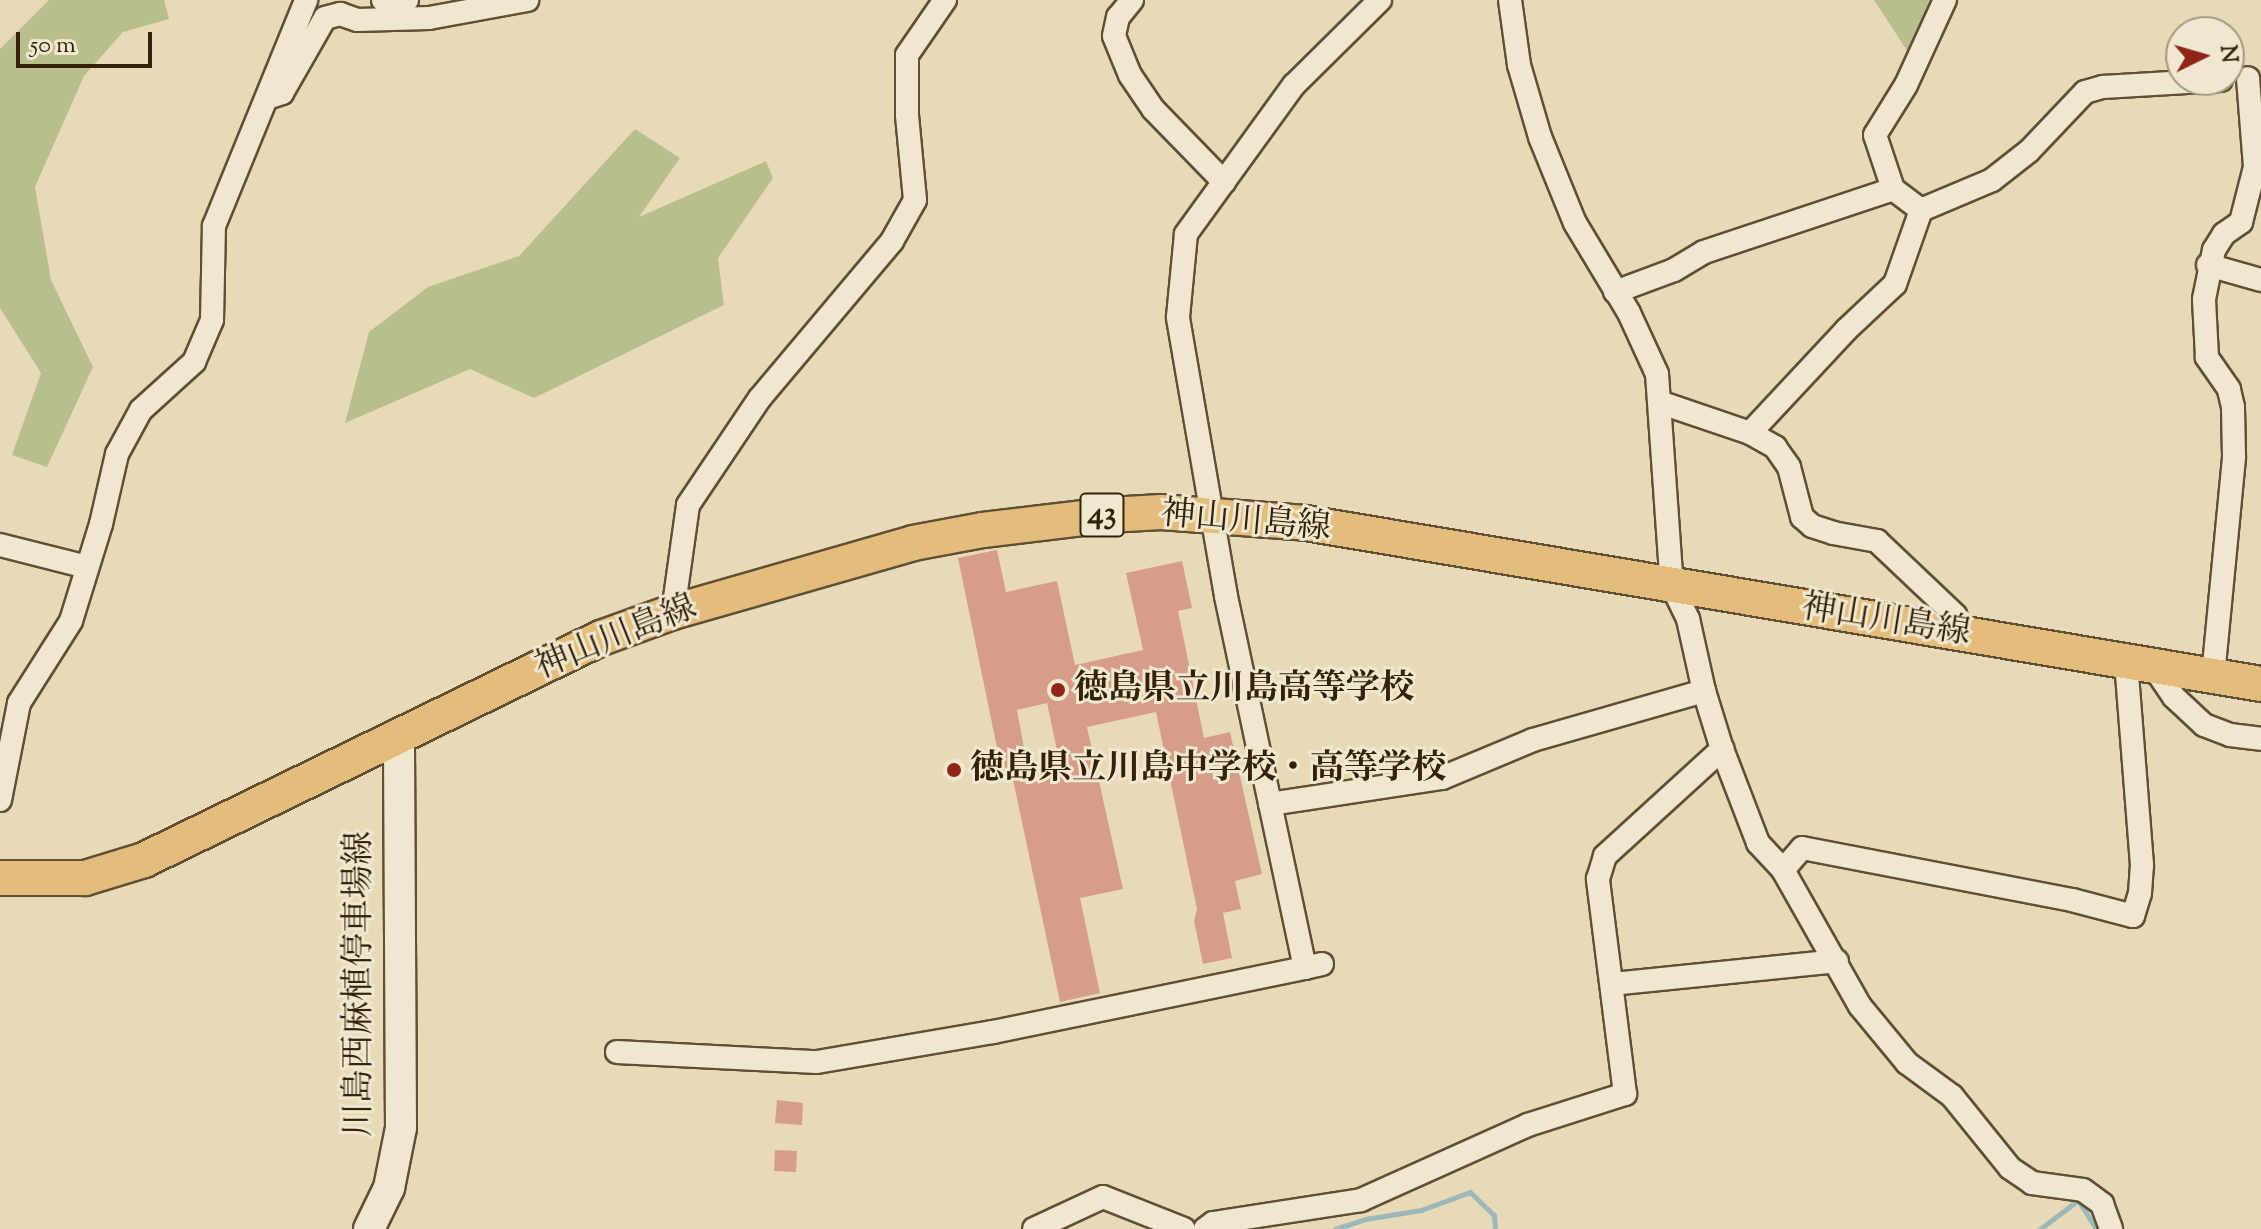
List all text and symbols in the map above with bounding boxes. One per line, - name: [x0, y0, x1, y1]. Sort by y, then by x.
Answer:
- scale bar: [20, 16, 156, 66]
- north arrow: [2165, 16, 2245, 96]
- text: 50 m: [30, 29, 76, 63]
- text: N: [2210, 44, 2244, 64]
- road number: 43: [1078, 487, 1126, 543]
- street label: 神山川島線: [1160, 494, 1332, 550]
- street label: 神山川島線: [530, 587, 702, 689]
- street label: 神山川島線: [1799, 588, 1973, 654]
- place label: 徳島県立川島高等学校: [1074, 670, 1414, 710]
- marker: 徳島県立川島高等学校: [1049, 681, 1067, 699]
- place label: 徳島県立川島中学校・高等学校: [970, 750, 1446, 790]
- marker: 徳島県立川島中学校・高等学校: [945, 761, 963, 779]
- street label: 川島西麻植停車場線: [340, 831, 380, 1137]

